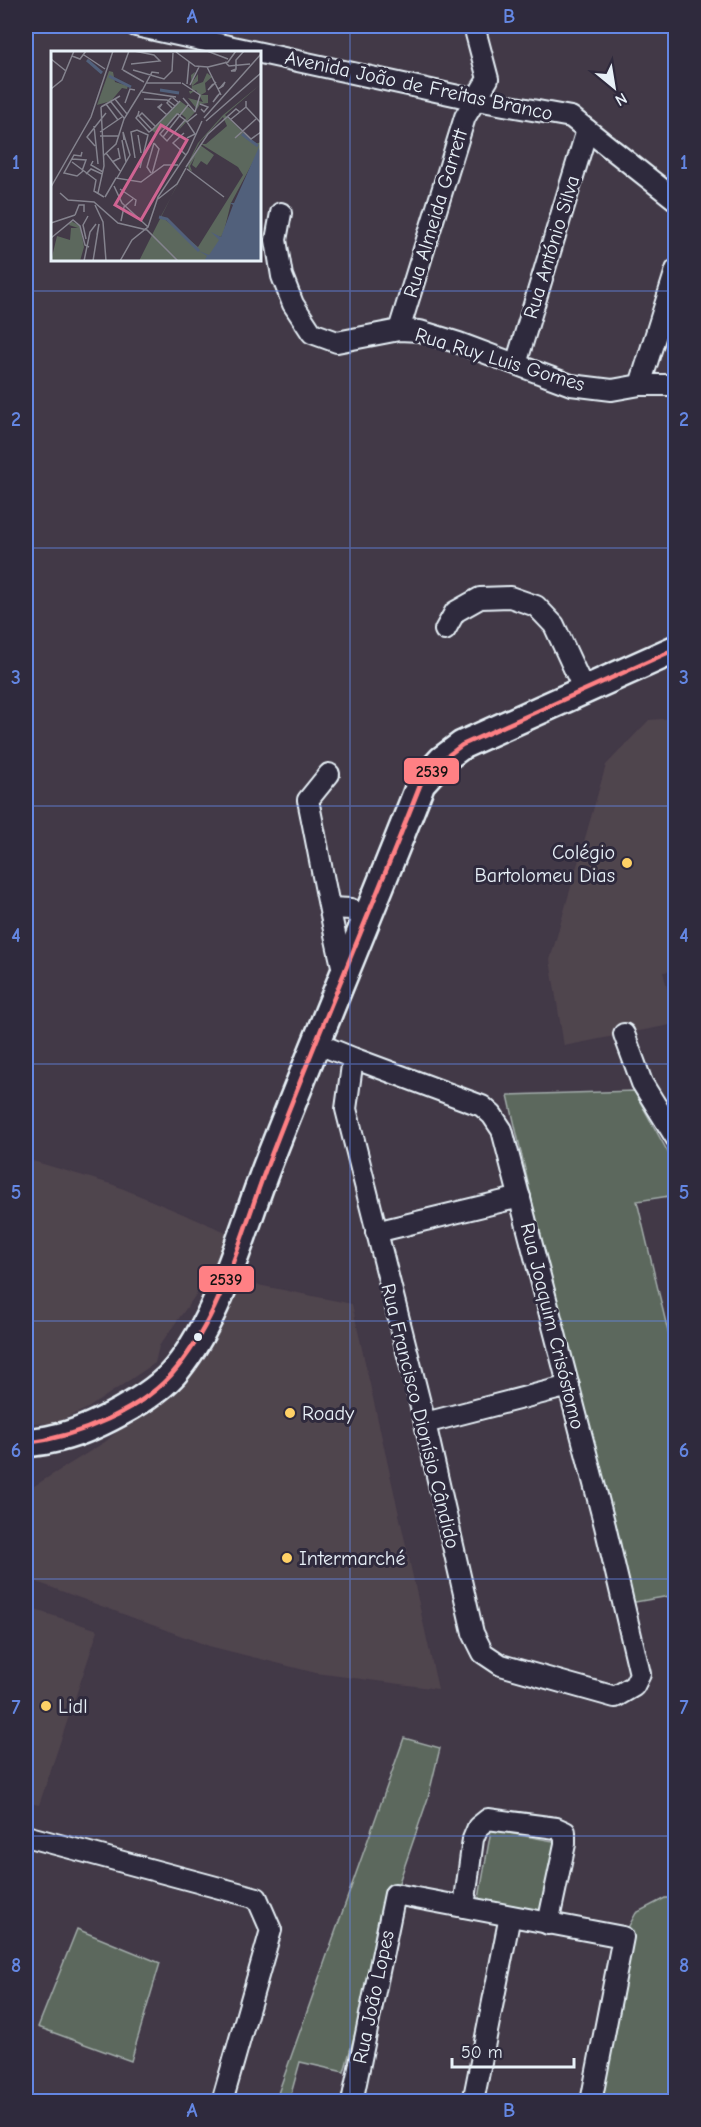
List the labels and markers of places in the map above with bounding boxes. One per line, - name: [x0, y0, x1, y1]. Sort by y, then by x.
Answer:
- place label: Colégio Bartolomeu Dias: [474, 841, 615, 887]
- marker: Colégio Bartolomeu Dias: [620, 856, 634, 870]
- unlabelled marker: [192, 1331, 204, 1343]
- place label: Roady: [302, 1402, 354, 1425]
- marker: Roady: [283, 1406, 297, 1420]
- place label: Intermarché: [299, 1547, 406, 1570]
- marker: Intermarché: [280, 1551, 294, 1565]
- place label: Lidl: [58, 1695, 88, 1718]
- marker: Lidl: [39, 1699, 53, 1713]

